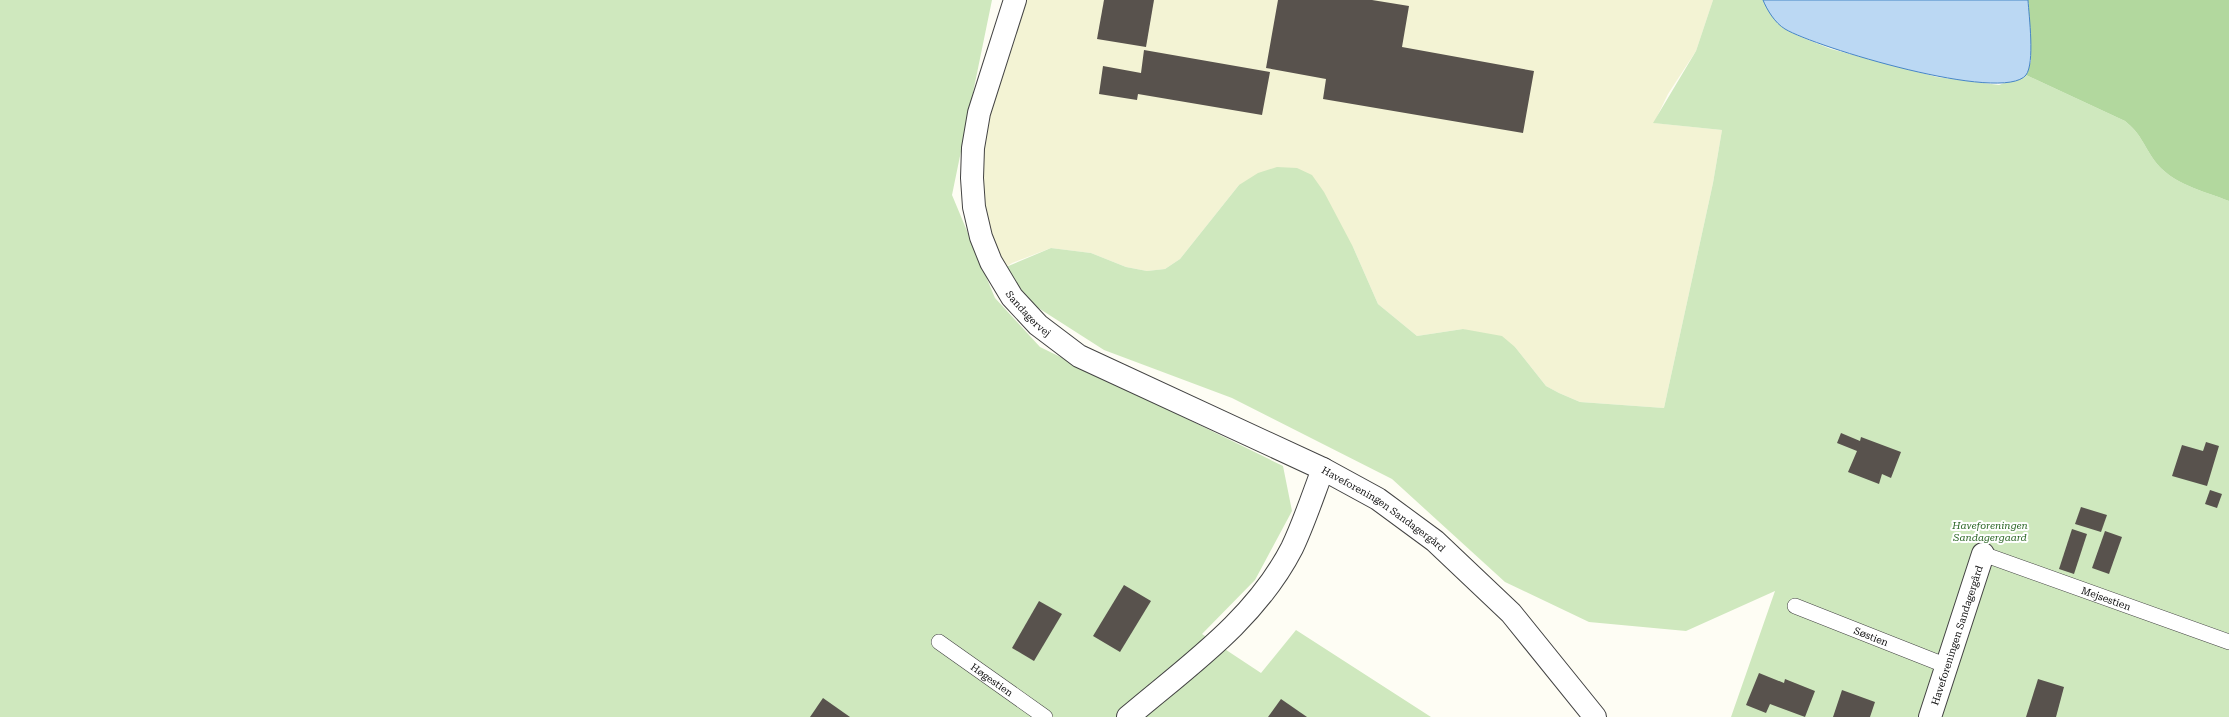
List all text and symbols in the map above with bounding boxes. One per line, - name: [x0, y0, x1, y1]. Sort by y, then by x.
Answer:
- street label: Sandagervej: [1004, 289, 1053, 339]
- street label: Haveforeningen Sandagergård: [1320, 464, 1448, 554]
- park label: Haveforeningen Sandagergaard: [1951, 520, 2028, 543]
- street label: Haveforeningen Sandagergård: [1929, 564, 1985, 707]
- street label: Mejsestien: [2080, 585, 2133, 613]
- street label: Søstien: [1852, 625, 1890, 649]
- street label: Høgestien: [969, 661, 1015, 699]

